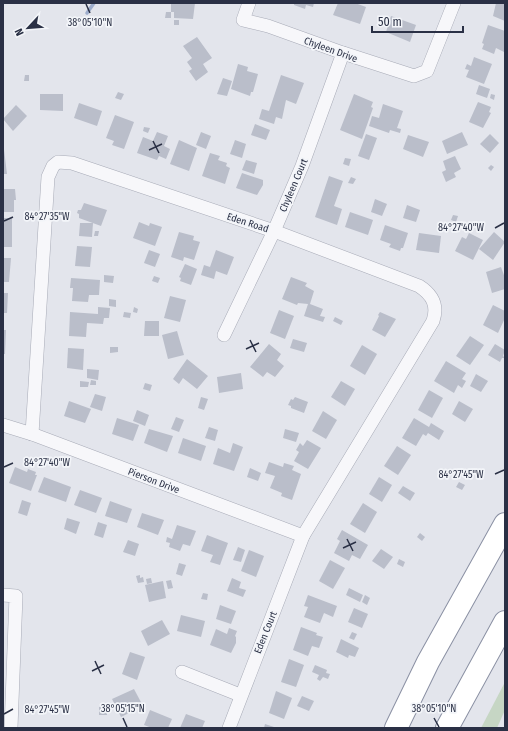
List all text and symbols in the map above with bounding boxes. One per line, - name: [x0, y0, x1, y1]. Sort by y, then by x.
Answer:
- north arrow: [8, 8, 48, 48]
- scale bar: [372, 8, 463, 34]
- text: 50 m: [378, 15, 402, 29]
- text: 38°05'10"N: [68, 17, 112, 29]
- text: N: [12, 26, 27, 38]
- street label: Chyleen Drive: [302, 35, 359, 65]
- street label: Chyleen Court: [277, 156, 311, 214]
- text: 84°27'35"W: [24, 211, 70, 223]
- street label: Eden Road: [225, 211, 270, 235]
- text: 84°27'40"W: [438, 222, 484, 234]
- text: 84°27'40"W: [24, 457, 70, 469]
- street label: Pierson Drive: [126, 466, 181, 496]
- text: 84°27'45"W: [439, 469, 484, 481]
- street label: Eden Court: [252, 609, 280, 655]
- text: 38°05'15"N: [101, 703, 145, 715]
- text: 38°05'10"N: [412, 703, 456, 715]
- text: 84°27'45"W: [25, 704, 70, 716]

